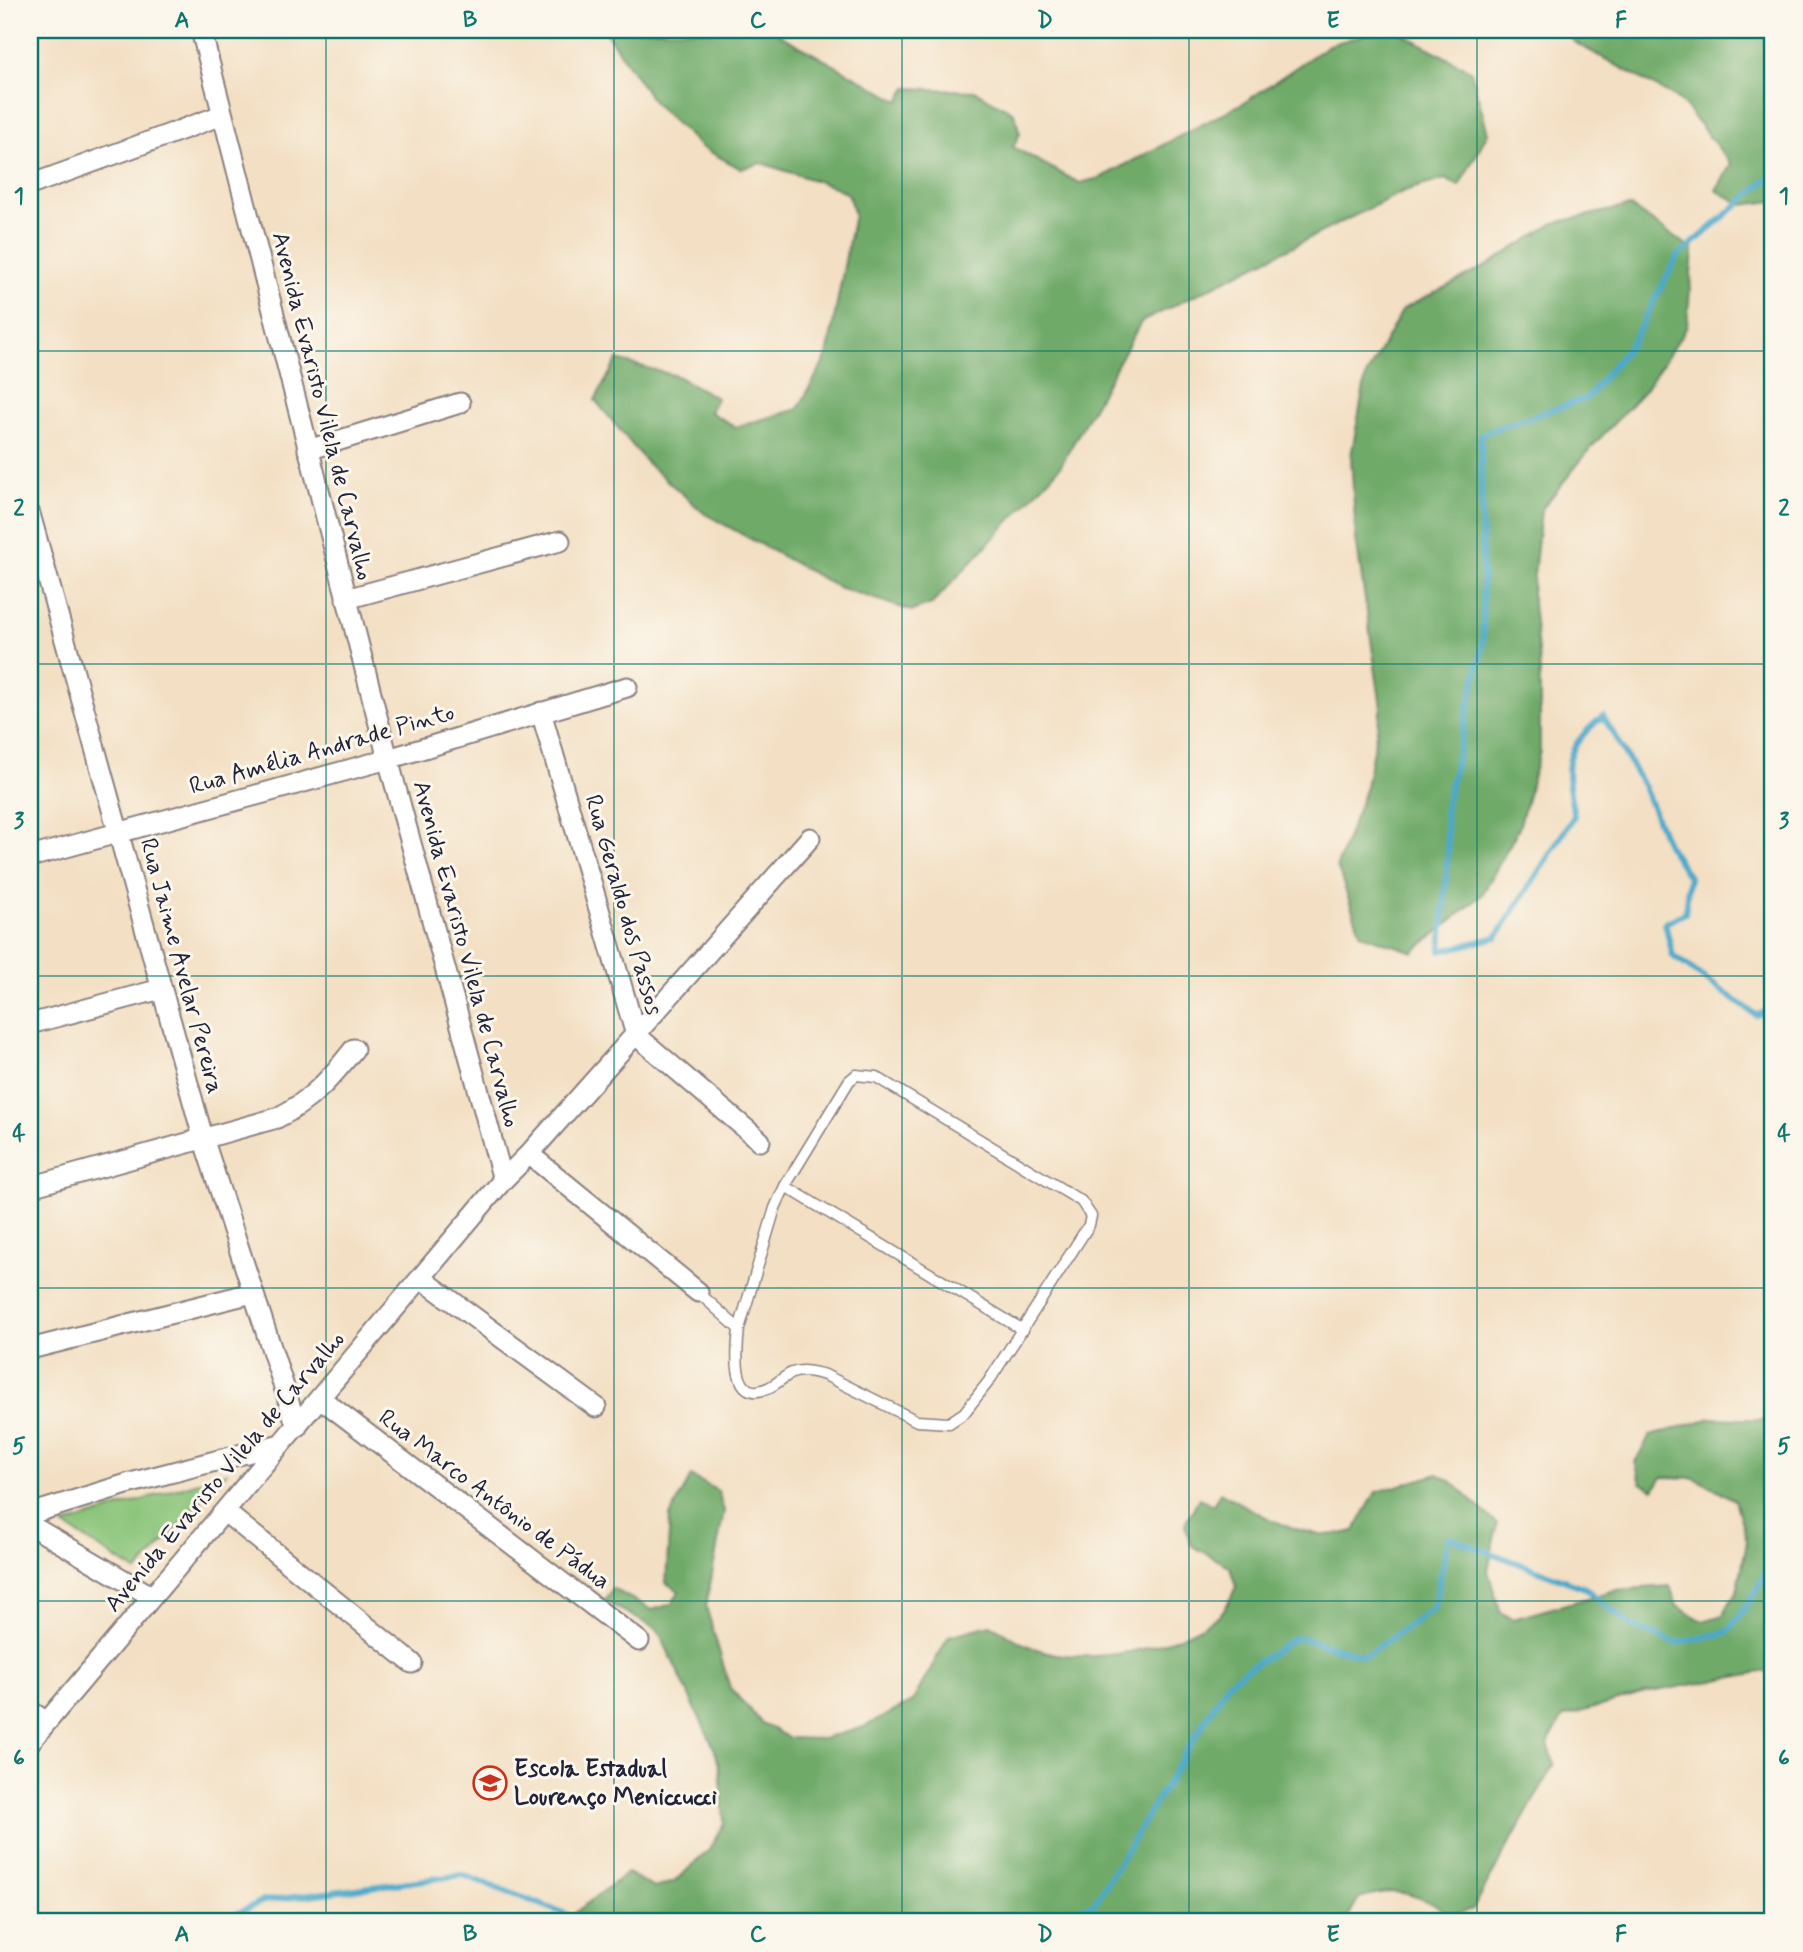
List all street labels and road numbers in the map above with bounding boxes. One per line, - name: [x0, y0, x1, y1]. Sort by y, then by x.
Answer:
- street label: Avenida Evaristo Vilela de Carvalho: [264, 229, 380, 583]
- street label: Rua Amélia Andrade Pinto: [186, 697, 458, 803]
- street label: Avenida Evaristo Vilela de Carvalho: [405, 777, 527, 1131]
- street label: Rua Geraldo dos Passos: [577, 791, 669, 1019]
- street label: Rua Jaime Avelar Pereira: [132, 835, 230, 1097]
- street label: Avenida Evaristo Vilela de Carvalho: [98, 1325, 352, 1619]
- street label: Rua Marco Antônio de Pádua: [372, 1403, 616, 1597]

